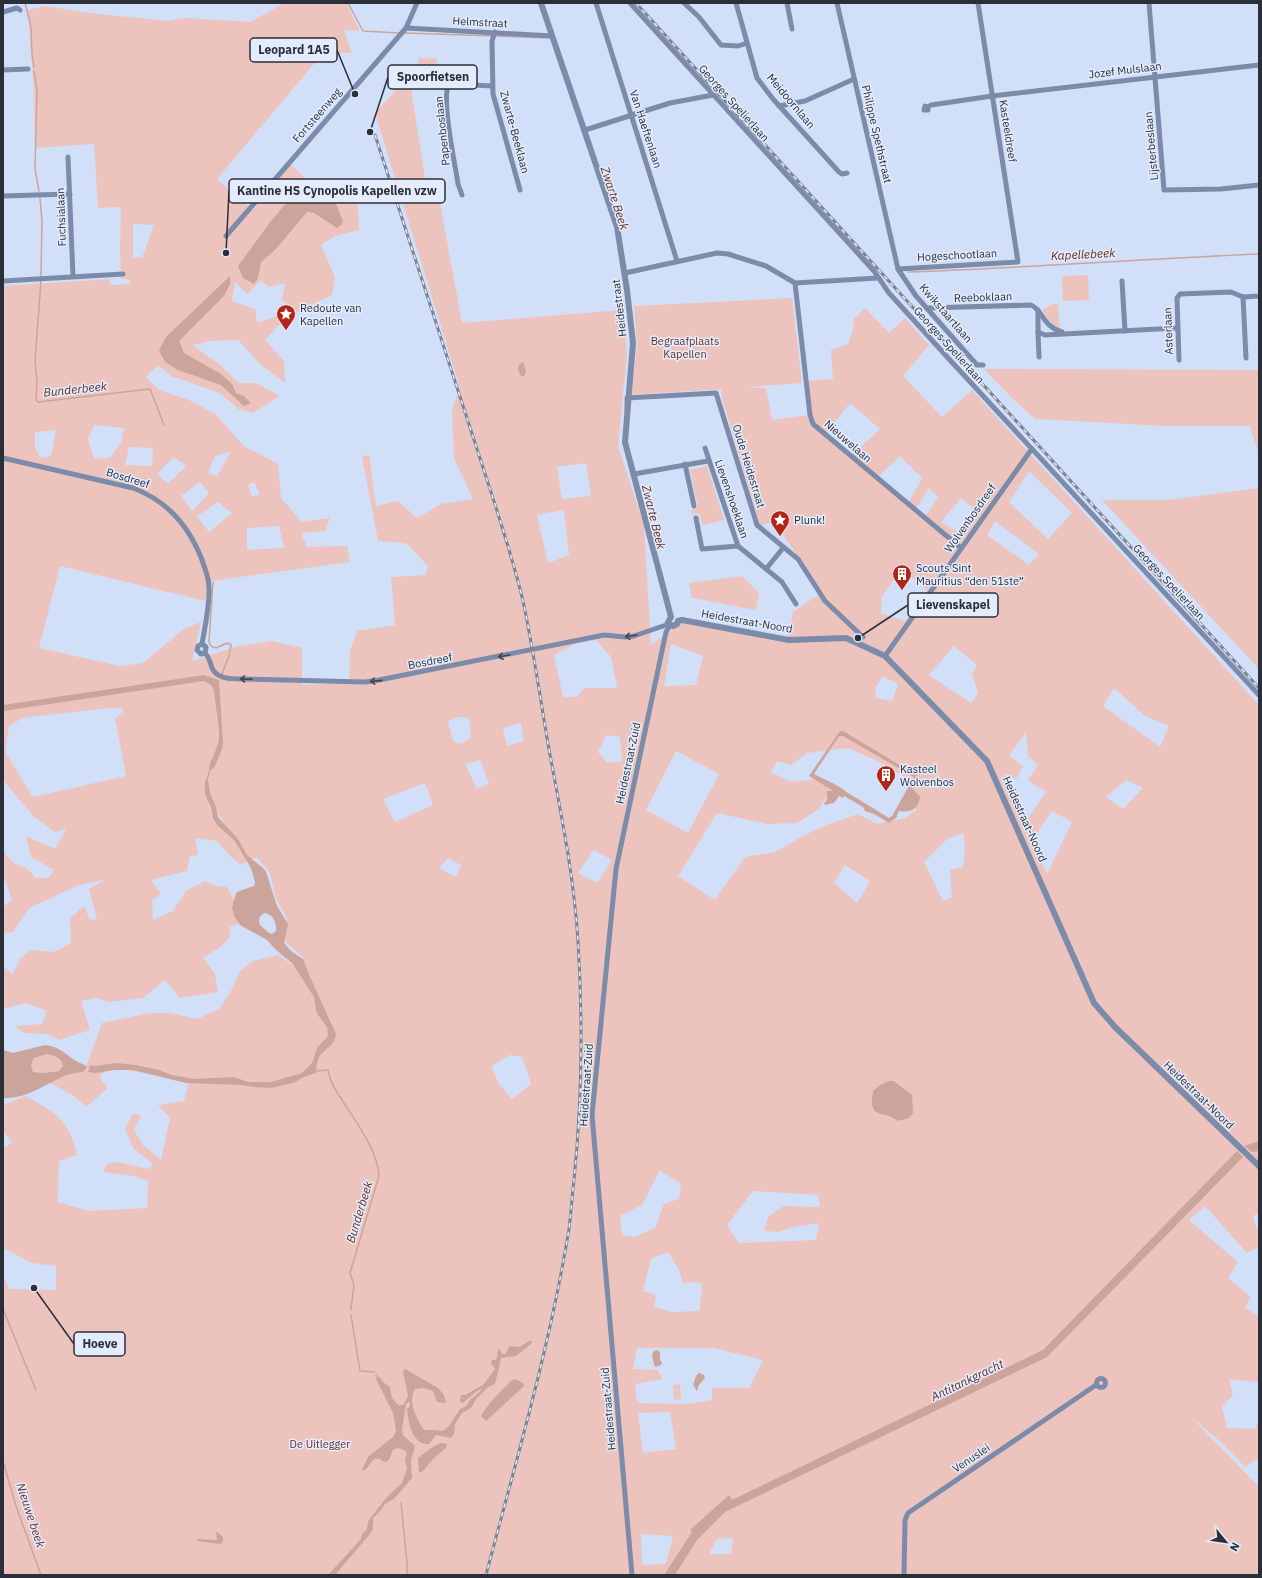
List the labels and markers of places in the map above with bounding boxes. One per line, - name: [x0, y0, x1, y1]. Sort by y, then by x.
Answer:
- callout: Leopard 1A5: [250, 38, 337, 62]
- callout: Spoorfietsen: [388, 65, 477, 89]
- callout: Kantine HS Cynopolis Kapellen vzw: [229, 179, 445, 203]
- place label: Redoute van Kapellen: [300, 301, 362, 328]
- place icon: Redoute van Kapellen: [275, 303, 297, 331]
- place icon: Plunk!: [769, 509, 791, 537]
- place label: Plunk!: [794, 513, 825, 527]
- place label: Scouts Sint Mauritius “den 51ste”: [916, 561, 1024, 588]
- building icon: Scouts Sint Mauritius “den 51ste”: [891, 563, 913, 591]
- callout: Lievenskapel: [908, 593, 998, 617]
- place label: Kasteel Wolvenbos: [900, 762, 954, 789]
- building icon: Kasteel Wolvenbos: [875, 764, 897, 792]
- callout: Hoeve: [74, 1332, 125, 1356]

